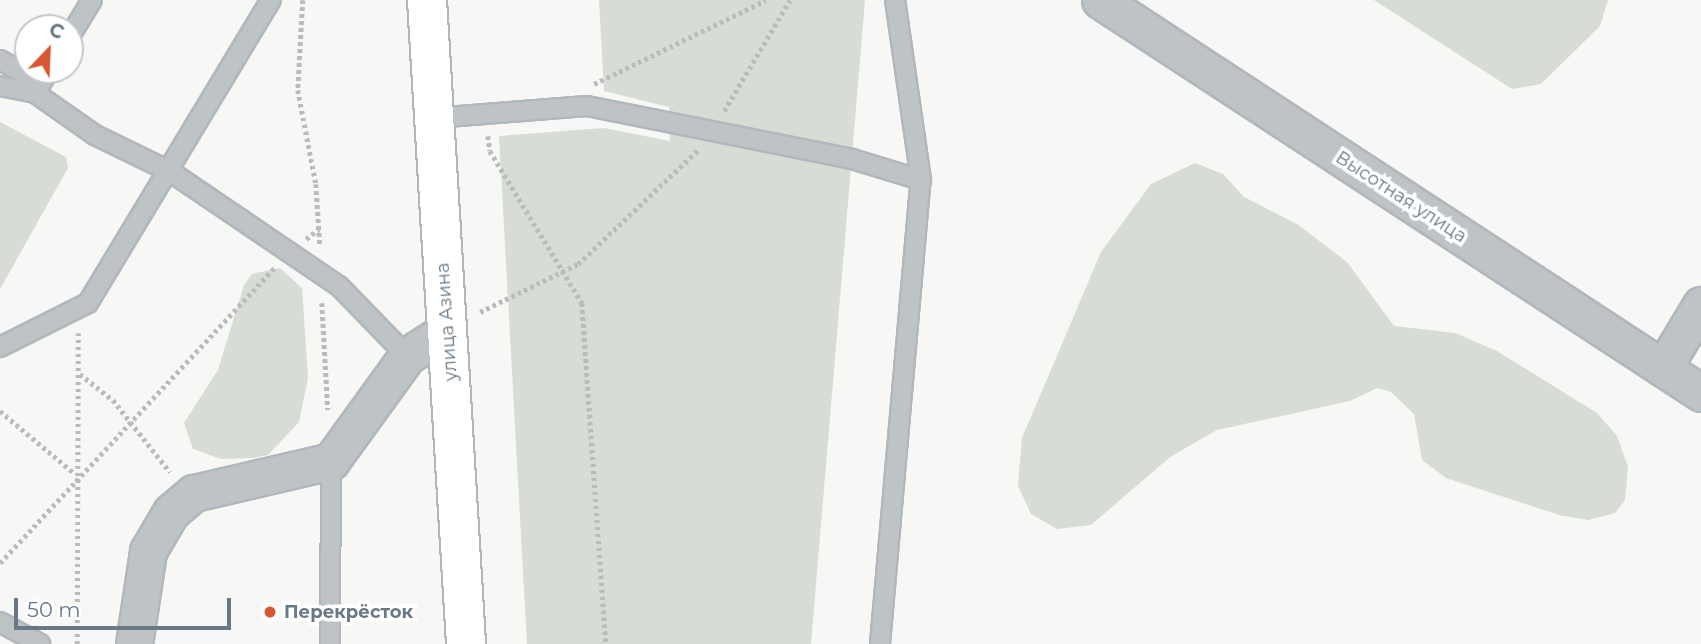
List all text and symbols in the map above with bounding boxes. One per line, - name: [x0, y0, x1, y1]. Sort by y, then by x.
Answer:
- north arrow: [14, 14, 84, 84]
- text: С: [46, 18, 67, 44]
- street label: Высотная улица: [1332, 147, 1470, 247]
- street label: улица Азина: [432, 262, 462, 382]
- scale bar: [18, 584, 234, 628]
- text: 50 m: [27, 597, 81, 622]
- place label: Перекрёсток: [284, 601, 413, 623]
- marker: Перекрёсток: [262, 604, 278, 620]

